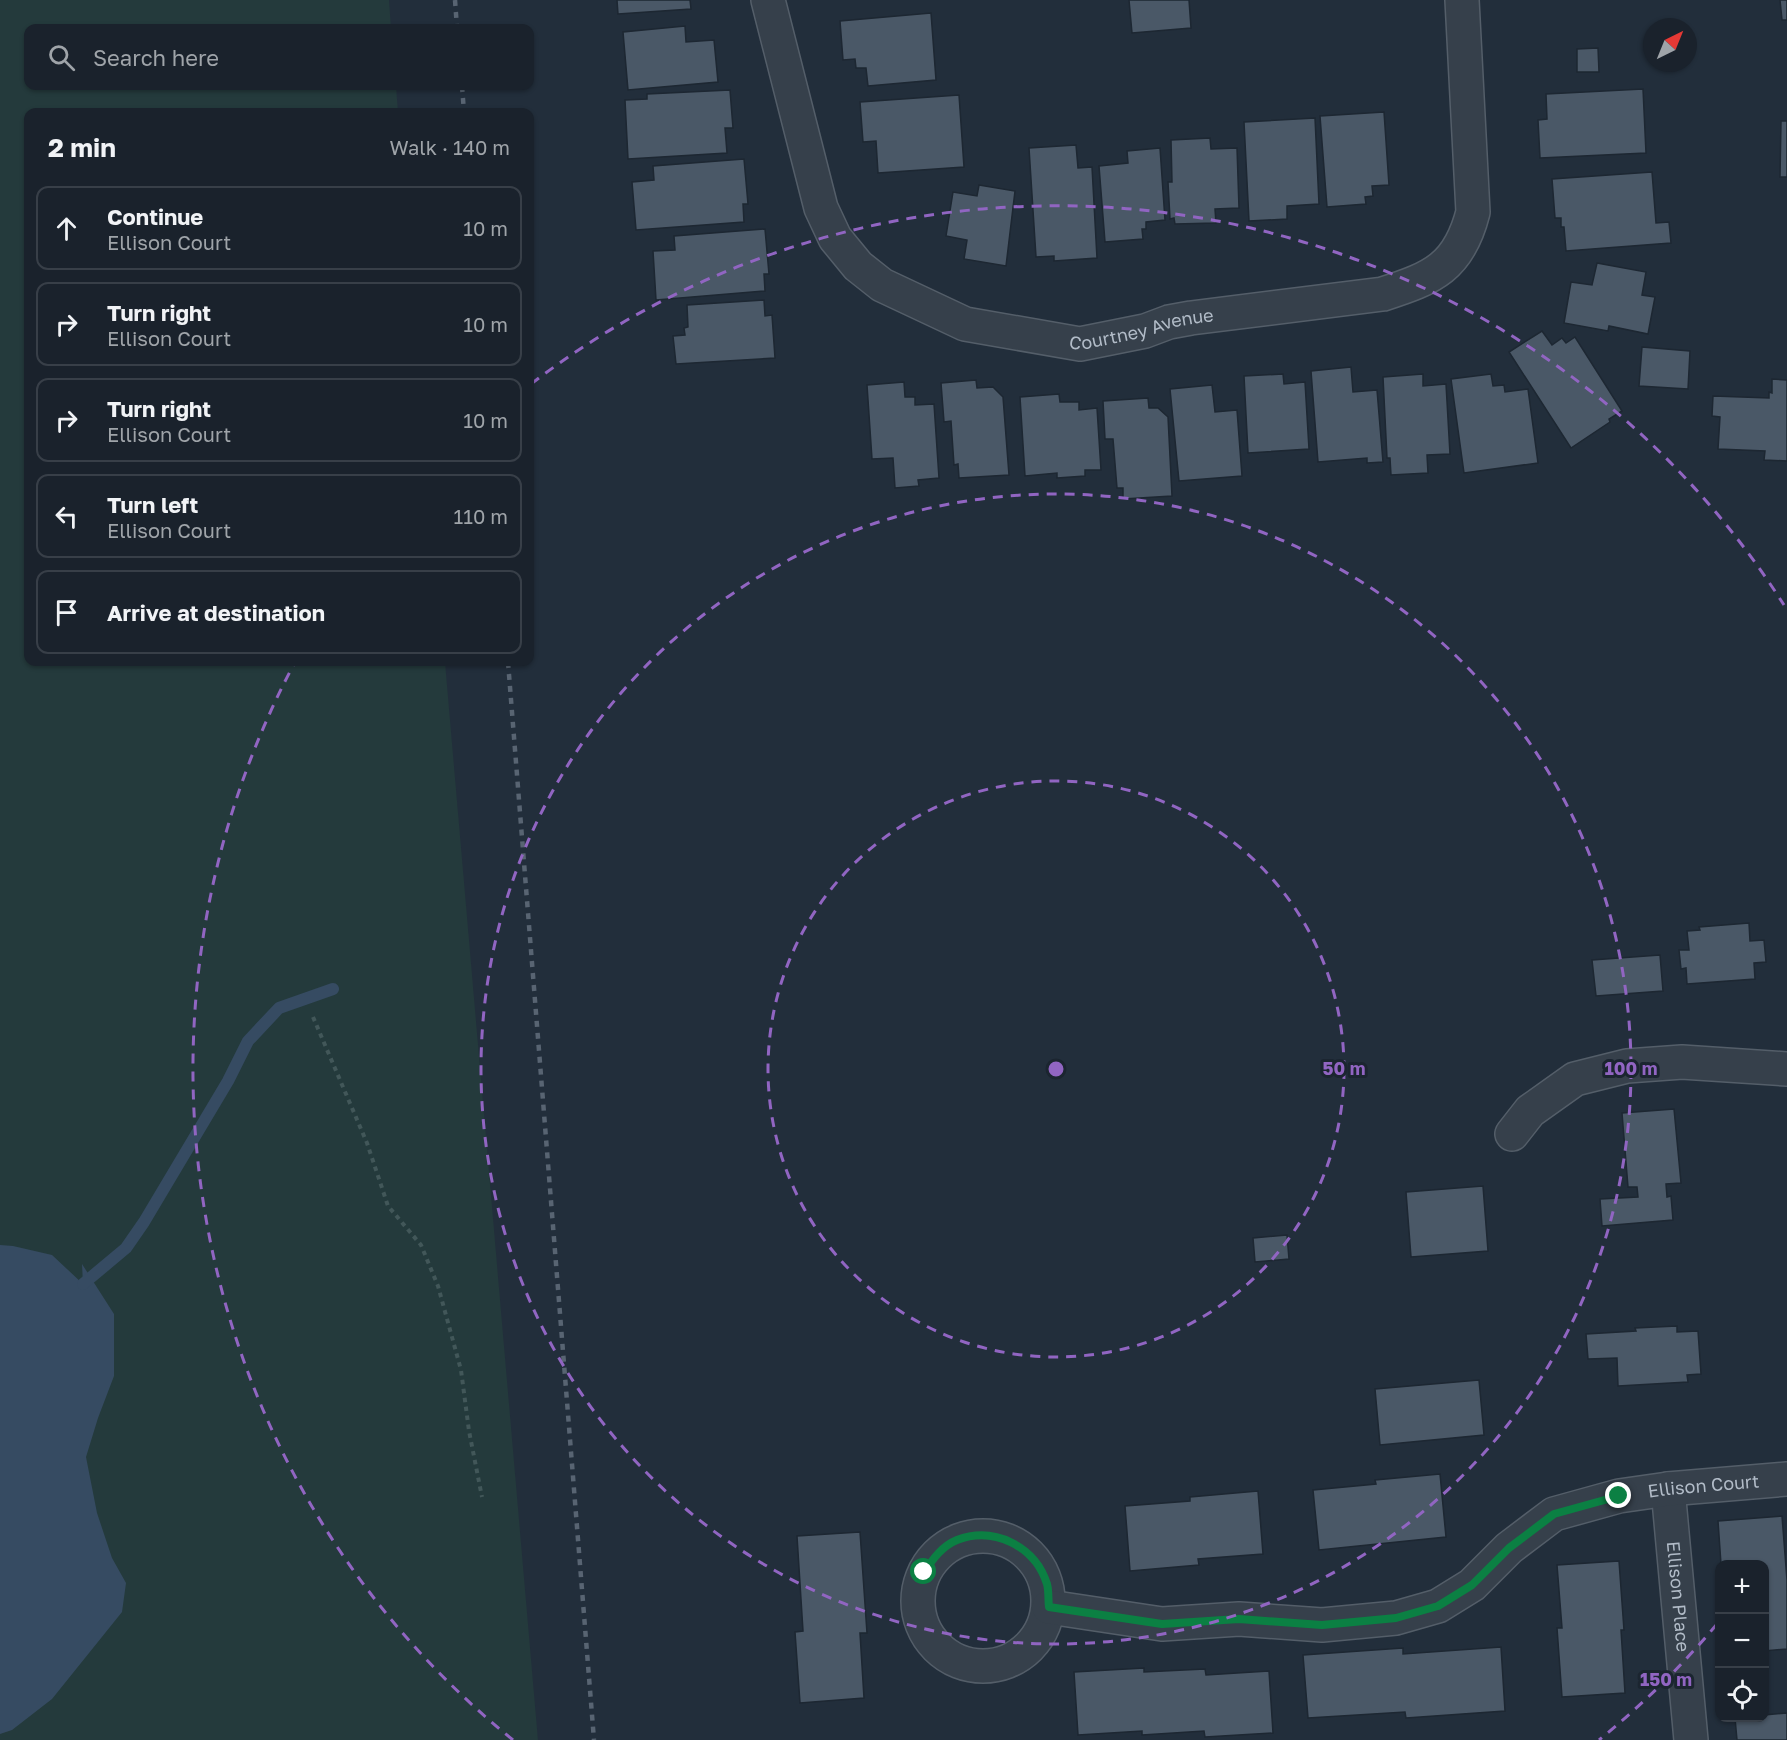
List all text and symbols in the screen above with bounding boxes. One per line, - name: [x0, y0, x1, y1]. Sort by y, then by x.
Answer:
- north arrow: [1643, 18, 1697, 72]
- search box: [24, 24, 534, 90]
- icon: search: [45, 41, 78, 74]
- text: Search here: [93, 44, 219, 71]
- text: 2 min: [48, 132, 116, 163]
- text: Walk · 140 m: [390, 135, 510, 159]
- text: Continue: [107, 203, 203, 230]
- icon: ahead: [50, 212, 83, 245]
- text: 10 m: [463, 216, 508, 240]
- text: Ellison Court: [107, 230, 231, 254]
- text: Turn right: [107, 299, 211, 326]
- street label: Courtney Avenue: [1067, 303, 1215, 354]
- icon: right: [50, 308, 83, 341]
- text: 10 m: [463, 312, 508, 336]
- text: Ellison Court: [107, 326, 231, 350]
- text: Turn right: [107, 395, 211, 422]
- icon: right: [50, 404, 83, 437]
- text: 10 m: [463, 408, 508, 432]
- text: Ellison Court: [107, 422, 231, 446]
- text: Turn left: [107, 491, 198, 518]
- icon: left: [50, 500, 83, 533]
- text: 110 m: [454, 504, 508, 528]
- text: Ellison Court: [107, 518, 231, 542]
- icon: arrive: [50, 596, 83, 629]
- text: Arrive at destination: [107, 599, 325, 626]
- text: 50 m: [1323, 1057, 1365, 1079]
- text: 100 m: [1605, 1057, 1657, 1079]
- centre of rings: [1046, 1059, 1066, 1079]
- street label: Ellison Court: [1646, 1469, 1760, 1502]
- route end: [1605, 1482, 1631, 1508]
- street label: Ellison Place: [1663, 1540, 1695, 1653]
- route start: [910, 1558, 936, 1584]
- map controls: [1715, 1560, 1769, 1722]
- button: +: [1715, 1560, 1769, 1614]
- button: −: [1715, 1614, 1769, 1668]
- text: 150 m: [1640, 1668, 1692, 1690]
- button: locate: [1715, 1668, 1769, 1722]

